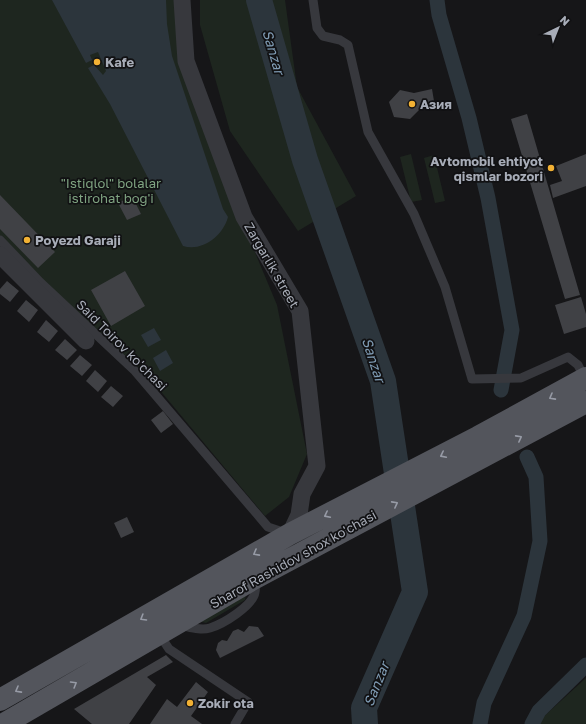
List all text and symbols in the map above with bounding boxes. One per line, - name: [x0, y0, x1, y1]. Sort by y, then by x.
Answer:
- north arrow: [538, 8, 578, 48]
- text: N: [558, 13, 573, 28]
- water label: Sanzar: [259, 28, 289, 79]
- place label: Kafe: [105, 54, 135, 70]
- marker: Kafe: [92, 57, 102, 67]
- place label: Азия: [420, 96, 452, 112]
- marker: Азия: [407, 99, 417, 109]
- place label: Avtomobil ehtiyot qismlar bozori: [430, 153, 543, 184]
- marker: Avtomobil ehtiyot qismlar bozori: [546, 163, 556, 173]
- park label: "Istiqlol" bolalar istirohat bog'i: [61, 175, 161, 206]
- street label: Zargarlik street: [241, 219, 303, 311]
- place label: Poyezd Garaji: [35, 232, 121, 248]
- marker: Poyezd Garaji: [22, 235, 32, 245]
- street label: Said Toirov ko'chasi: [73, 296, 171, 394]
- water label: Sanzar: [359, 335, 390, 387]
- one-way arrow: [549, 392, 556, 399]
- one-way arrow: [515, 436, 522, 443]
- one-way arrow: [440, 450, 447, 458]
- one-way arrow: [390, 502, 398, 509]
- street label: Sharof Rashidov shox ko'chasi: [207, 506, 379, 612]
- one-way arrow: [324, 510, 332, 517]
- one-way arrow: [253, 549, 260, 556]
- one-way arrow: [140, 613, 147, 620]
- water label: Sanzar: [360, 657, 393, 709]
- one-way arrow: [70, 681, 77, 688]
- one-way arrow: [15, 685, 22, 692]
- place label: Zokir ota: [198, 695, 254, 711]
- marker: Zokir ota: [185, 698, 195, 708]

